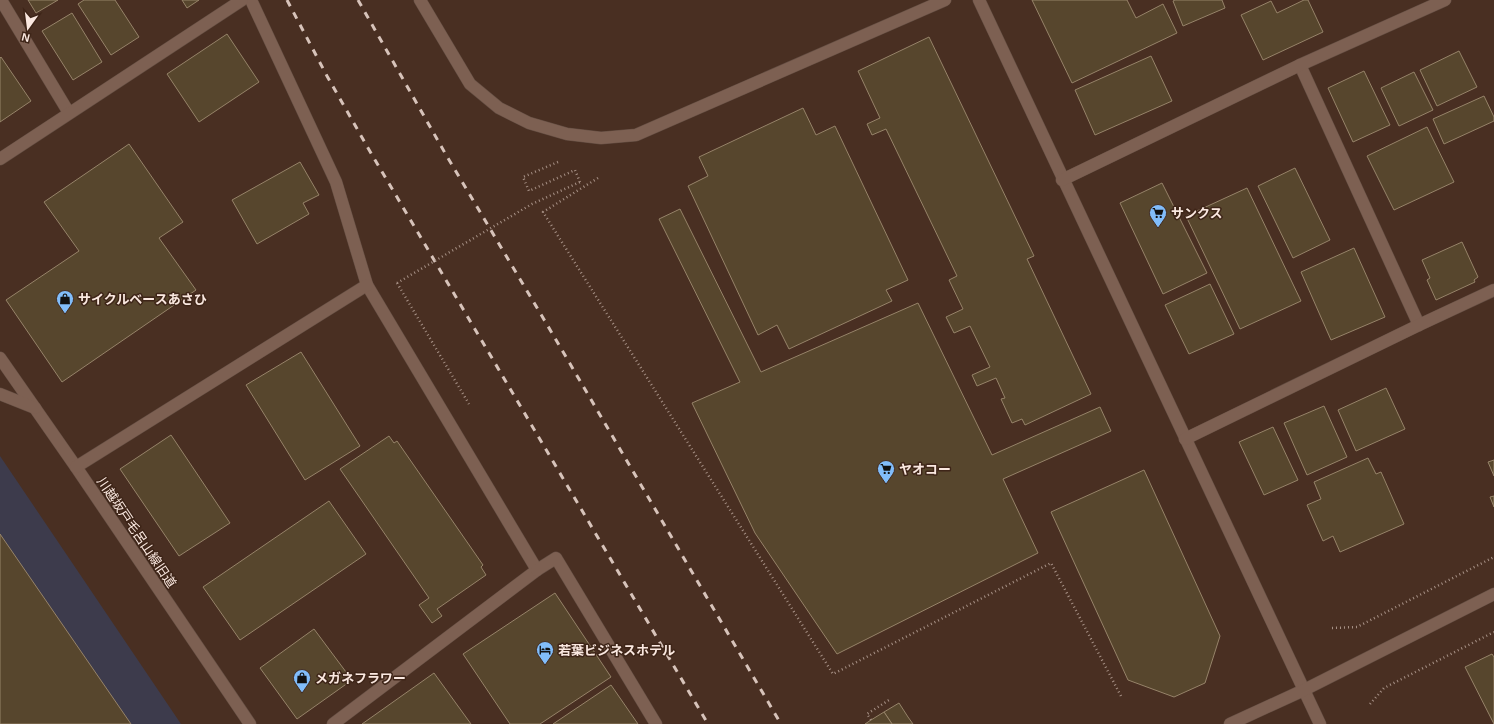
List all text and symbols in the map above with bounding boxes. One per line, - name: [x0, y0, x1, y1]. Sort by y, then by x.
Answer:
- north arrow: [8, 8, 48, 48]
- text: N: [20, 31, 31, 44]
- supermarket icon: サンクス: [1148, 203, 1168, 228]
- place label: サンクス: [1171, 206, 1223, 221]
- shop icon: サイクルベースあさひ: [55, 289, 75, 314]
- place label: サイクルベースあさひ: [78, 292, 207, 307]
- supermarket icon: ヤオコー: [876, 459, 896, 484]
- place label: ヤオコー: [899, 462, 951, 477]
- street label: 川越坂戸毛呂山線旧道: [94, 474, 179, 590]
- hotel icon: 若葉ビジネスホテル: [535, 640, 555, 665]
- place label: 若葉ビジネスホテル: [558, 643, 675, 658]
- shop icon: メガネフラワー: [292, 668, 312, 693]
- place label: メガネフラワー: [315, 671, 406, 686]

